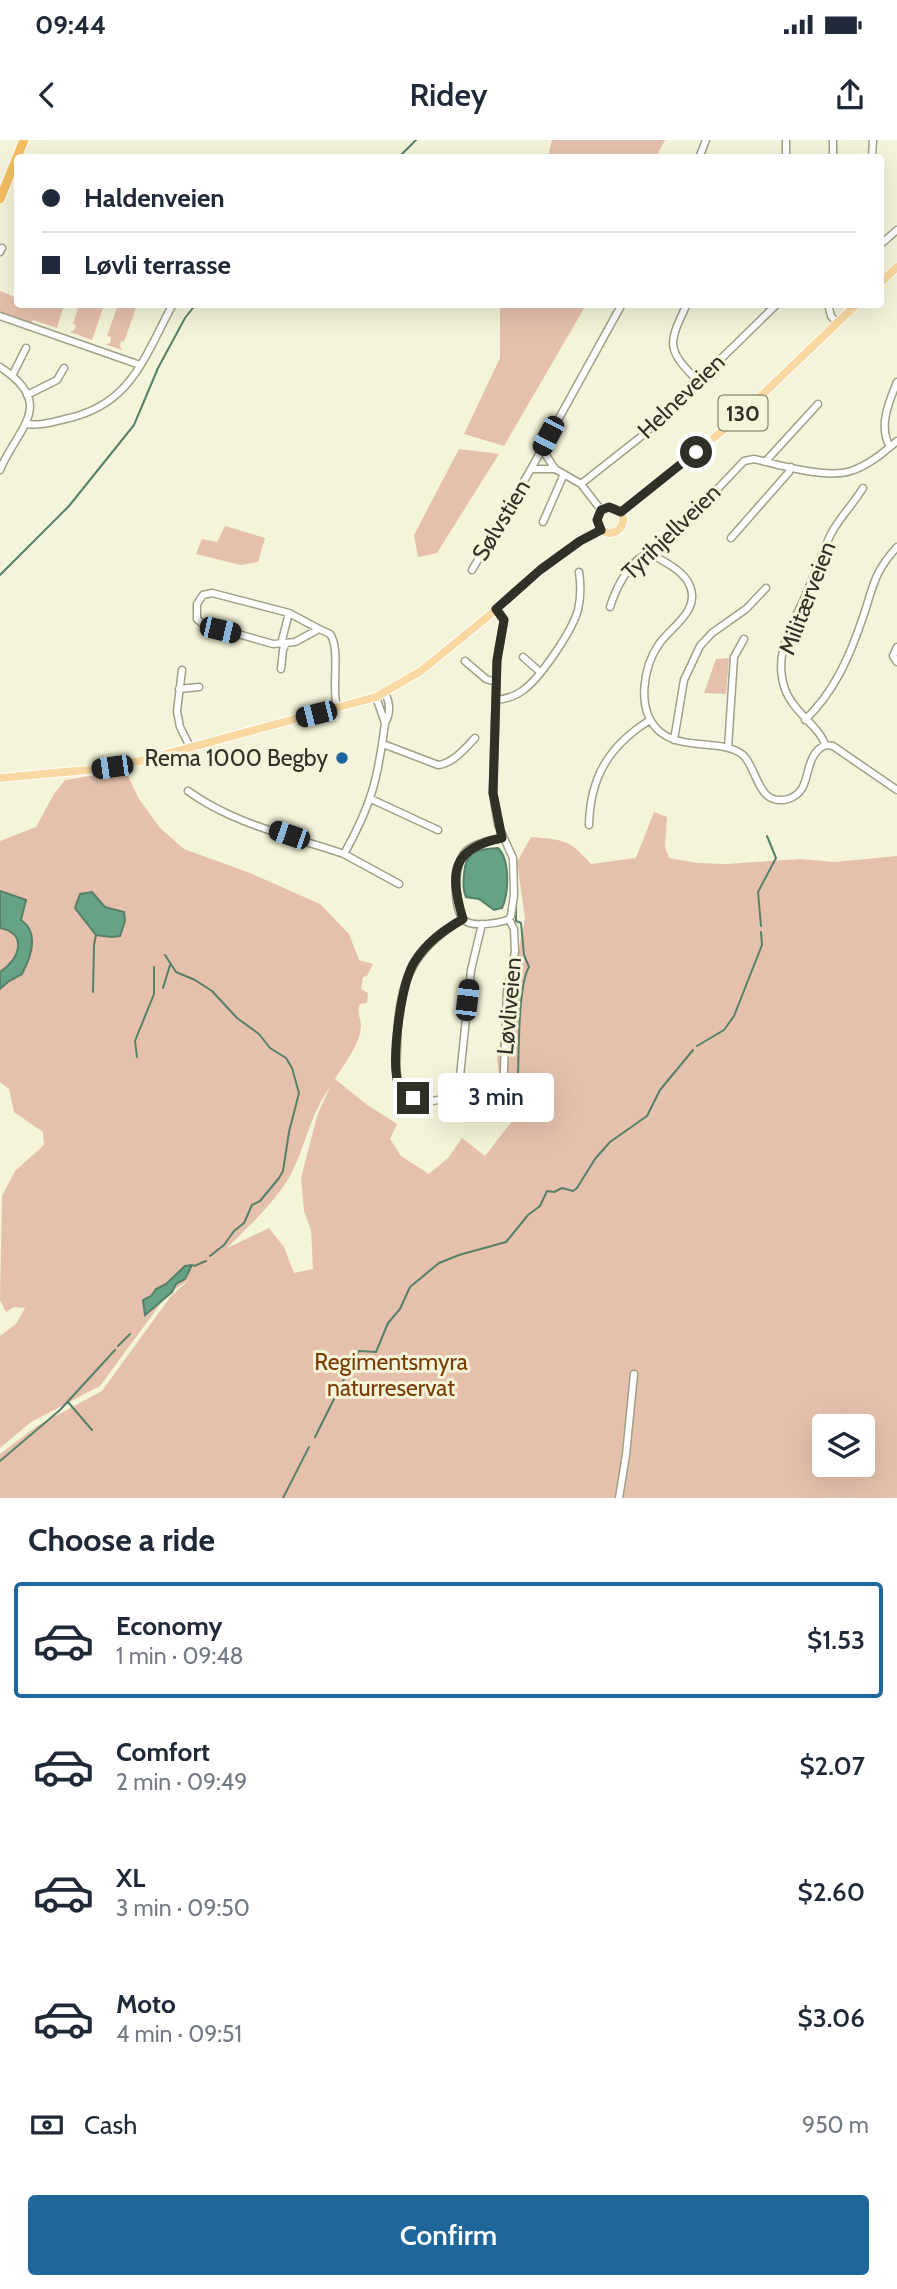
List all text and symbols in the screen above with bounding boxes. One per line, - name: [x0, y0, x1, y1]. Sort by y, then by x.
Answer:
- text: 09:44: [35, 9, 106, 41]
- text: Ridey: [409, 75, 488, 114]
- icon: back: [28, 76, 66, 114]
- icon: share: [831, 76, 869, 114]
- text: Haldenveien: [84, 182, 225, 214]
- text: Løvli terrasse: [84, 249, 231, 281]
- street label: Helneveien: [632, 348, 730, 444]
- road number: 130: [718, 396, 768, 430]
- car: [529, 413, 568, 459]
- route start: [680, 436, 712, 468]
- street label: Sølvstien: [466, 474, 536, 566]
- street label: Tyrihjellveien: [616, 478, 726, 586]
- street label: Militærveien: [773, 537, 841, 659]
- car: [198, 615, 243, 645]
- car: [294, 699, 339, 729]
- place label: Rema 1000 Begby: [144, 744, 328, 772]
- marker: Rema 1000 Begby: [334, 750, 350, 766]
- car: [90, 754, 135, 780]
- car: [266, 818, 313, 852]
- street label: Løvliveien: [491, 956, 527, 1056]
- car: [455, 978, 480, 1022]
- callout: 3 min: [438, 1074, 553, 1122]
- route end: [397, 1082, 429, 1114]
- text: 3 min: [468, 1083, 524, 1111]
- park label: Regimentsmyra naturreservat: [314, 1348, 468, 1402]
- map controls: [812, 1414, 875, 1477]
- button: layers: [812, 1414, 875, 1477]
- text: Choose a ride: [28, 1520, 215, 1559]
- icon: car: [32, 1609, 95, 1672]
- text: Economy: [116, 1610, 222, 1642]
- text: $1.53: [807, 1624, 865, 1656]
- text: 1 min · 09:48: [116, 1642, 244, 1670]
- icon: car: [32, 1735, 95, 1798]
- text: Comfort: [116, 1736, 210, 1768]
- text: $2.07: [799, 1750, 865, 1782]
- text: 2 min · 09:49: [116, 1768, 247, 1796]
- icon: car: [32, 1861, 95, 1924]
- text: XL: [116, 1862, 145, 1894]
- text: $2.60: [798, 1876, 865, 1908]
- text: 3 min · 09:50: [116, 1894, 250, 1922]
- icon: car: [32, 1987, 95, 2050]
- text: Moto: [116, 1988, 176, 2020]
- text: $3.06: [798, 2002, 865, 2034]
- text: 4 min · 09:51: [116, 2020, 242, 2048]
- icon: cash: [28, 2106, 66, 2144]
- text: Cash: [84, 2109, 137, 2141]
- text: 950 m: [802, 2111, 869, 2139]
- button: Confirm: [28, 2195, 869, 2275]

